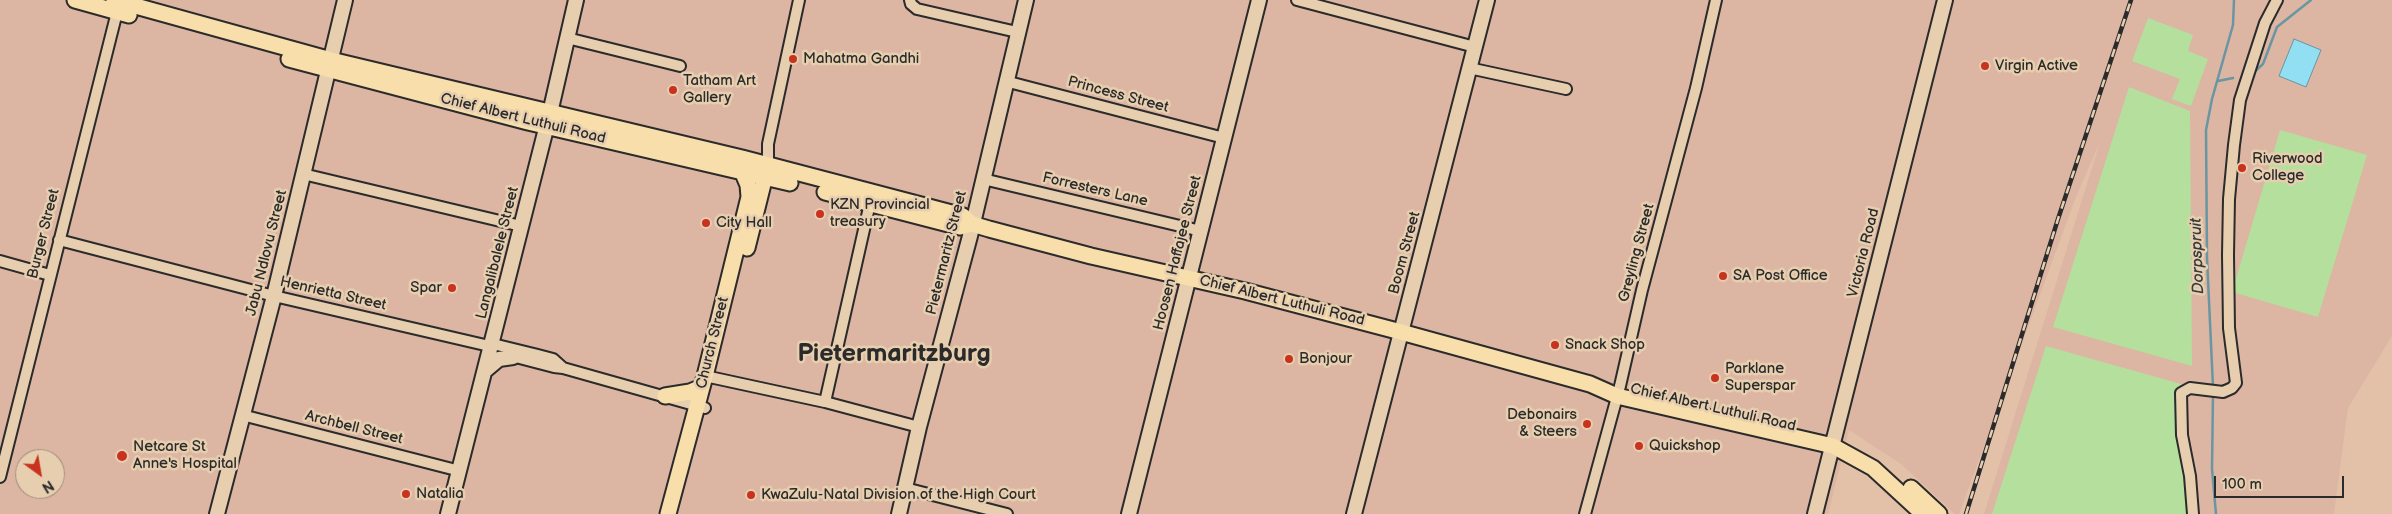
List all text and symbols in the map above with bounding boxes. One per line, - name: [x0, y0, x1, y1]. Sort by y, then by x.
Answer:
- place label: Mahatma Gandhi: [803, 50, 919, 68]
- marker: Mahatma Gandhi: [787, 53, 799, 65]
- place label: Virgin Active: [1995, 57, 2078, 75]
- marker: Virgin Active: [1979, 60, 1991, 72]
- place label: Tatham Art Gallery: [683, 72, 756, 107]
- street label: Princess Street: [1066, 73, 1170, 117]
- marker: Tatham Art Gallery: [667, 84, 679, 96]
- street label: Chief Albert Luthuli Road: [439, 90, 607, 148]
- place label: Riverwood College: [2252, 150, 2323, 185]
- marker: Riverwood College: [2236, 162, 2248, 174]
- street label: Forresters Lane: [1040, 169, 1150, 211]
- street label: Hoosen Haffajee Street: [1150, 174, 1206, 332]
- street label: Langalibalele Street: [473, 185, 523, 321]
- street label: Burger Street: [24, 187, 64, 281]
- street label: Jabu Ndlovu Street: [243, 188, 291, 318]
- street label: Pietermaritz Street: [923, 189, 971, 317]
- place label: KZN Provincial treasury: [830, 196, 930, 231]
- street label: Greyling Street: [1615, 202, 1659, 304]
- street label: Victoria Road: [1844, 207, 1884, 299]
- marker: KZN Provincial treasury: [814, 208, 826, 220]
- street label: Boom Street: [1385, 210, 1425, 296]
- place label: City Hall: [716, 214, 772, 232]
- marker: City Hall: [700, 217, 712, 229]
- water label: Dorpspruit: [2187, 218, 2209, 294]
- place label: SA Post Office: [1733, 267, 1828, 285]
- marker: SA Post Office: [1717, 270, 1729, 282]
- street label: Chief Albert Luthuli Road: [1198, 272, 1366, 330]
- street label: Henrietta Street: [278, 273, 388, 315]
- place label: Spar: [410, 279, 442, 297]
- marker: Spar: [446, 282, 458, 294]
- street label: Church Street: [693, 295, 733, 391]
- place label: Snack Shop: [1565, 336, 1645, 354]
- marker: Snack Shop: [1549, 339, 1561, 351]
- district label: Pietermaritzburg: [797, 340, 991, 370]
- place label: Bonjour: [1299, 350, 1352, 368]
- marker: Bonjour: [1283, 353, 1295, 365]
- place label: Parklane Superspar: [1725, 360, 1795, 395]
- marker: Parklane Superspar: [1709, 372, 1721, 384]
- street label: Chief Albert Luthuli Road: [1628, 380, 1798, 436]
- place label: Debonairs & Steers: [1507, 406, 1577, 441]
- street label: Archbell Street: [303, 407, 405, 449]
- marker: Debonairs & Steers: [1581, 418, 1593, 430]
- place label: Quickshop: [1649, 437, 1721, 455]
- place label: Netcare St Anne's Hospital: [133, 438, 237, 473]
- marker: Quickshop: [1633, 440, 1645, 452]
- north arrow: [15, 449, 65, 499]
- marker: Netcare St Anne's Hospital: [115, 449, 129, 463]
- scale bar: [2217, 466, 2347, 498]
- text: 100 m: [2222, 475, 2262, 494]
- text: N: [39, 476, 57, 496]
- place label: Natalia: [416, 485, 464, 503]
- place label: KwaZulu-Natal Division of the High Court: [761, 486, 1036, 504]
- marker: Natalia: [400, 488, 412, 500]
- marker: KwaZulu-Natal Division of the High Court: [745, 489, 757, 501]

